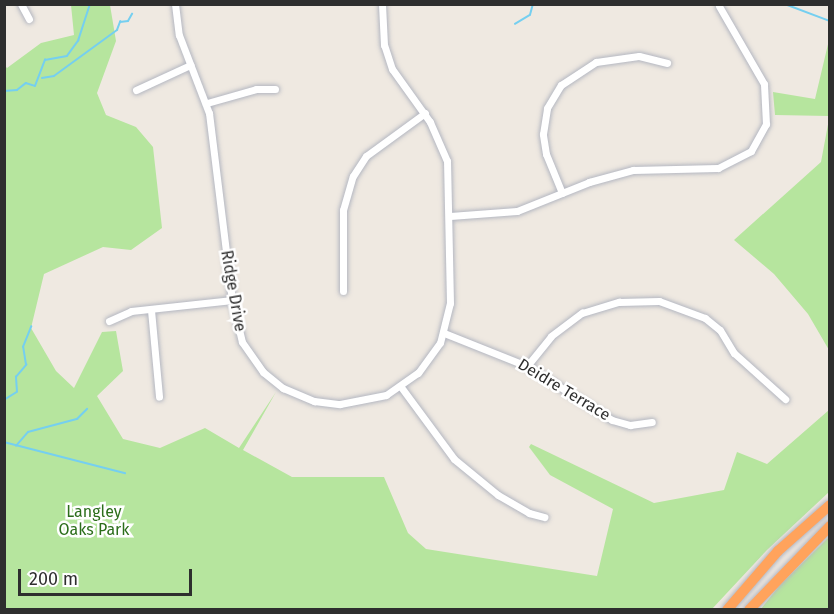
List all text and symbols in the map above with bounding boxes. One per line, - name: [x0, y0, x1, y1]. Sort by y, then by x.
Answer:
- street label: Ridge Drive: [216, 249, 250, 333]
- street label: Deidre Terrace: [514, 355, 614, 425]
- park label: Langley Oaks Park: [59, 502, 129, 540]
- scale bar: [21, 557, 195, 595]
- text: 200 m: [29, 568, 78, 590]

